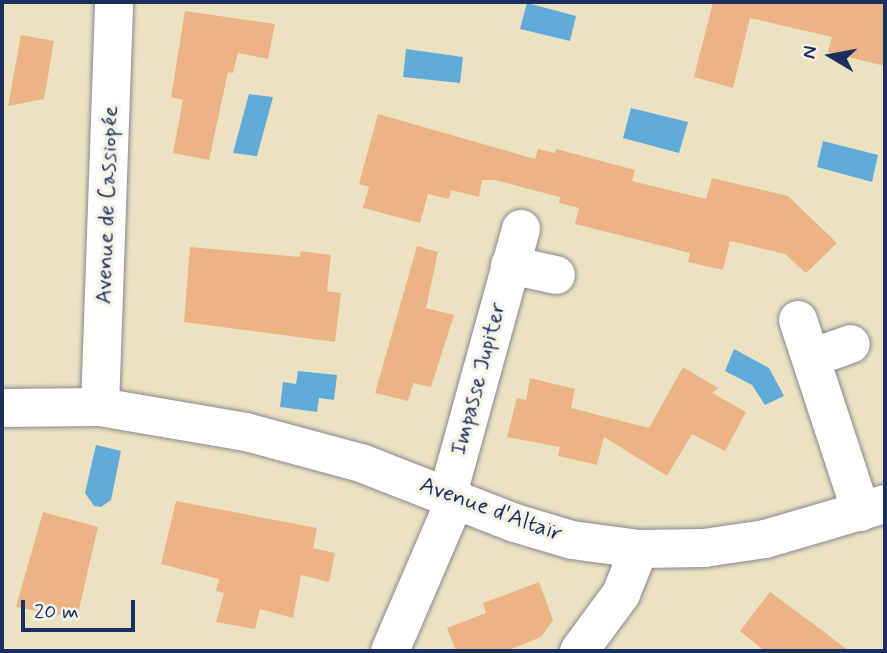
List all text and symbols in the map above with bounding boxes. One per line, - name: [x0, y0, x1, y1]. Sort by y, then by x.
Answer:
- north arrow: [796, 21, 866, 91]
- text: N: [796, 44, 823, 61]
- street label: Avenue de Cassiopée: [91, 105, 125, 305]
- street label: Impasse Jupiter: [445, 300, 513, 458]
- street label: Avenue d'Altaïr: [416, 471, 566, 549]
- scale bar: [24, 586, 138, 630]
- text: 20 m: [34, 598, 79, 626]

